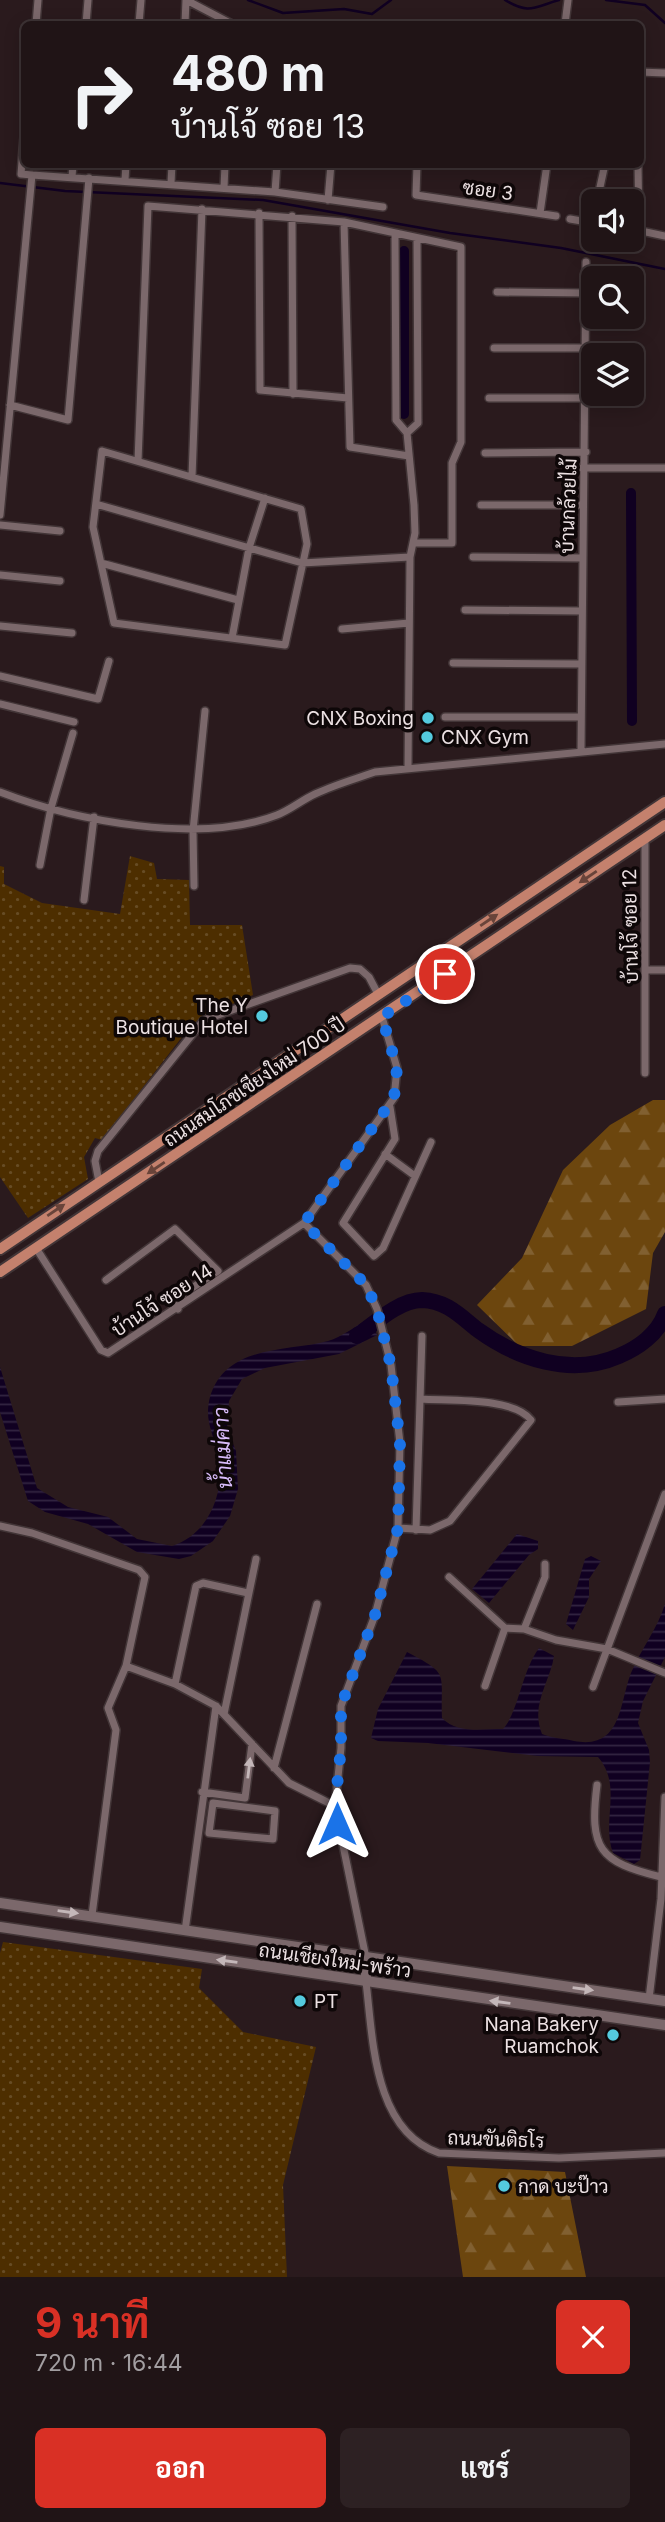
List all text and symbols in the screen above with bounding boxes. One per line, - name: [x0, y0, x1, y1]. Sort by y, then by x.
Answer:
- text: 480 m: [171, 44, 325, 103]
- icon: right: [56, 49, 147, 140]
- text: บ้านโจ้ ซอย 13: [171, 107, 365, 146]
- street label: ซอย 3: [461, 176, 515, 205]
- map controls: [581, 189, 644, 406]
- button: sound: [581, 189, 644, 252]
- button: search: [581, 266, 644, 329]
- button: layers: [581, 343, 644, 406]
- street label: บ้านกล้วยไม้: [554, 457, 582, 554]
- place label: CNX Boxing: [306, 707, 414, 730]
- marker: CNX Boxing: [420, 710, 436, 726]
- place label: CNX Gym: [441, 726, 529, 749]
- marker: CNX Gym: [419, 729, 435, 745]
- street label: บ้านโจ้ ซอย 12: [617, 868, 643, 984]
- one-way arrow: [579, 870, 598, 883]
- one-way arrow: [480, 913, 498, 927]
- pin: [415, 944, 475, 1004]
- icon: arrive: [426, 955, 464, 993]
- place label: The Y Boutique Hotel: [116, 994, 248, 1039]
- marker: The Y Boutique Hotel: [254, 1008, 270, 1024]
- street label: ถนนสมโภชเชียงใหม่ 700 ปี: [159, 1012, 349, 1152]
- one-way arrow: [147, 1161, 165, 1175]
- one-way arrow: [46, 1204, 66, 1217]
- street label: บ้านโจ้ ซอย 14: [107, 1258, 217, 1342]
- water label: น้ำแม่คาว: [203, 1406, 237, 1490]
- one-way arrow: [243, 1757, 254, 1779]
- position arrow: [300, 1787, 374, 1861]
- one-way arrow: [57, 1907, 79, 1918]
- street label: ถนนเชียงใหม่-พร้าว: [257, 1937, 413, 1983]
- one-way arrow: [216, 1956, 238, 1967]
- one-way arrow: [573, 1984, 595, 1995]
- place label: PT: [314, 1990, 338, 2013]
- marker: PT: [292, 1993, 308, 2009]
- one-way arrow: [489, 1996, 511, 2007]
- place label: Nana Bakery Ruamchok: [484, 2013, 600, 2058]
- marker: Nana Bakery Ruamchok: [605, 2027, 621, 2043]
- street label: ถนนขันติธโร: [447, 2125, 545, 2153]
- place label: กาด บะป๊าว: [518, 2174, 609, 2198]
- marker: กาด บะป๊าว: [496, 2178, 512, 2194]
- text: 9 นาที: [35, 2297, 149, 2348]
- button: close: [556, 2300, 630, 2374]
- text: 720 m · 16:44: [35, 2349, 183, 2377]
- button: ออก: [35, 2428, 326, 2508]
- button: แชร์: [340, 2428, 630, 2508]

